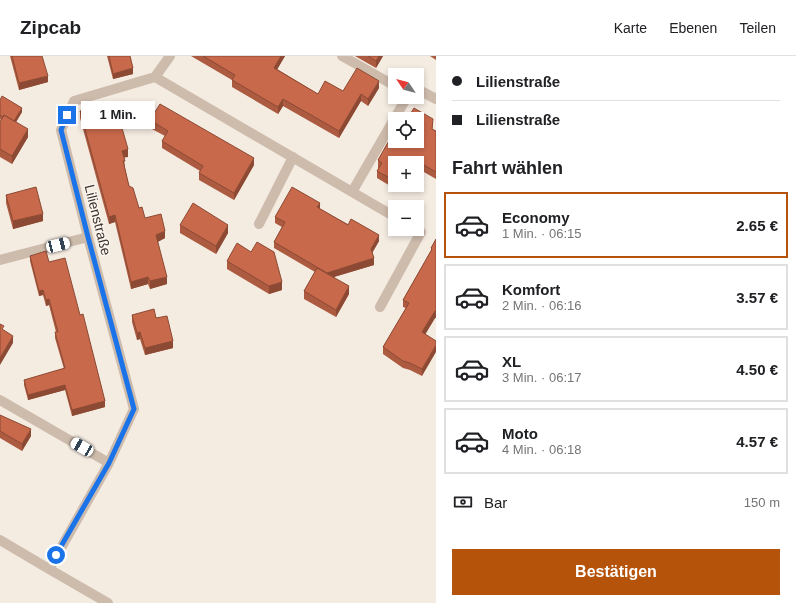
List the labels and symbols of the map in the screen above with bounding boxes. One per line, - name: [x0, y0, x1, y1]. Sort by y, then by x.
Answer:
- north arrow: [388, 68, 424, 104]
- callout: 1 Min.: [81, 101, 155, 129]
- route end: [58, 106, 76, 124]
- street label: Lilienstraße: [81, 183, 115, 257]
- car: [45, 236, 71, 254]
- car: [69, 436, 95, 458]
- route start: [47, 546, 65, 564]

